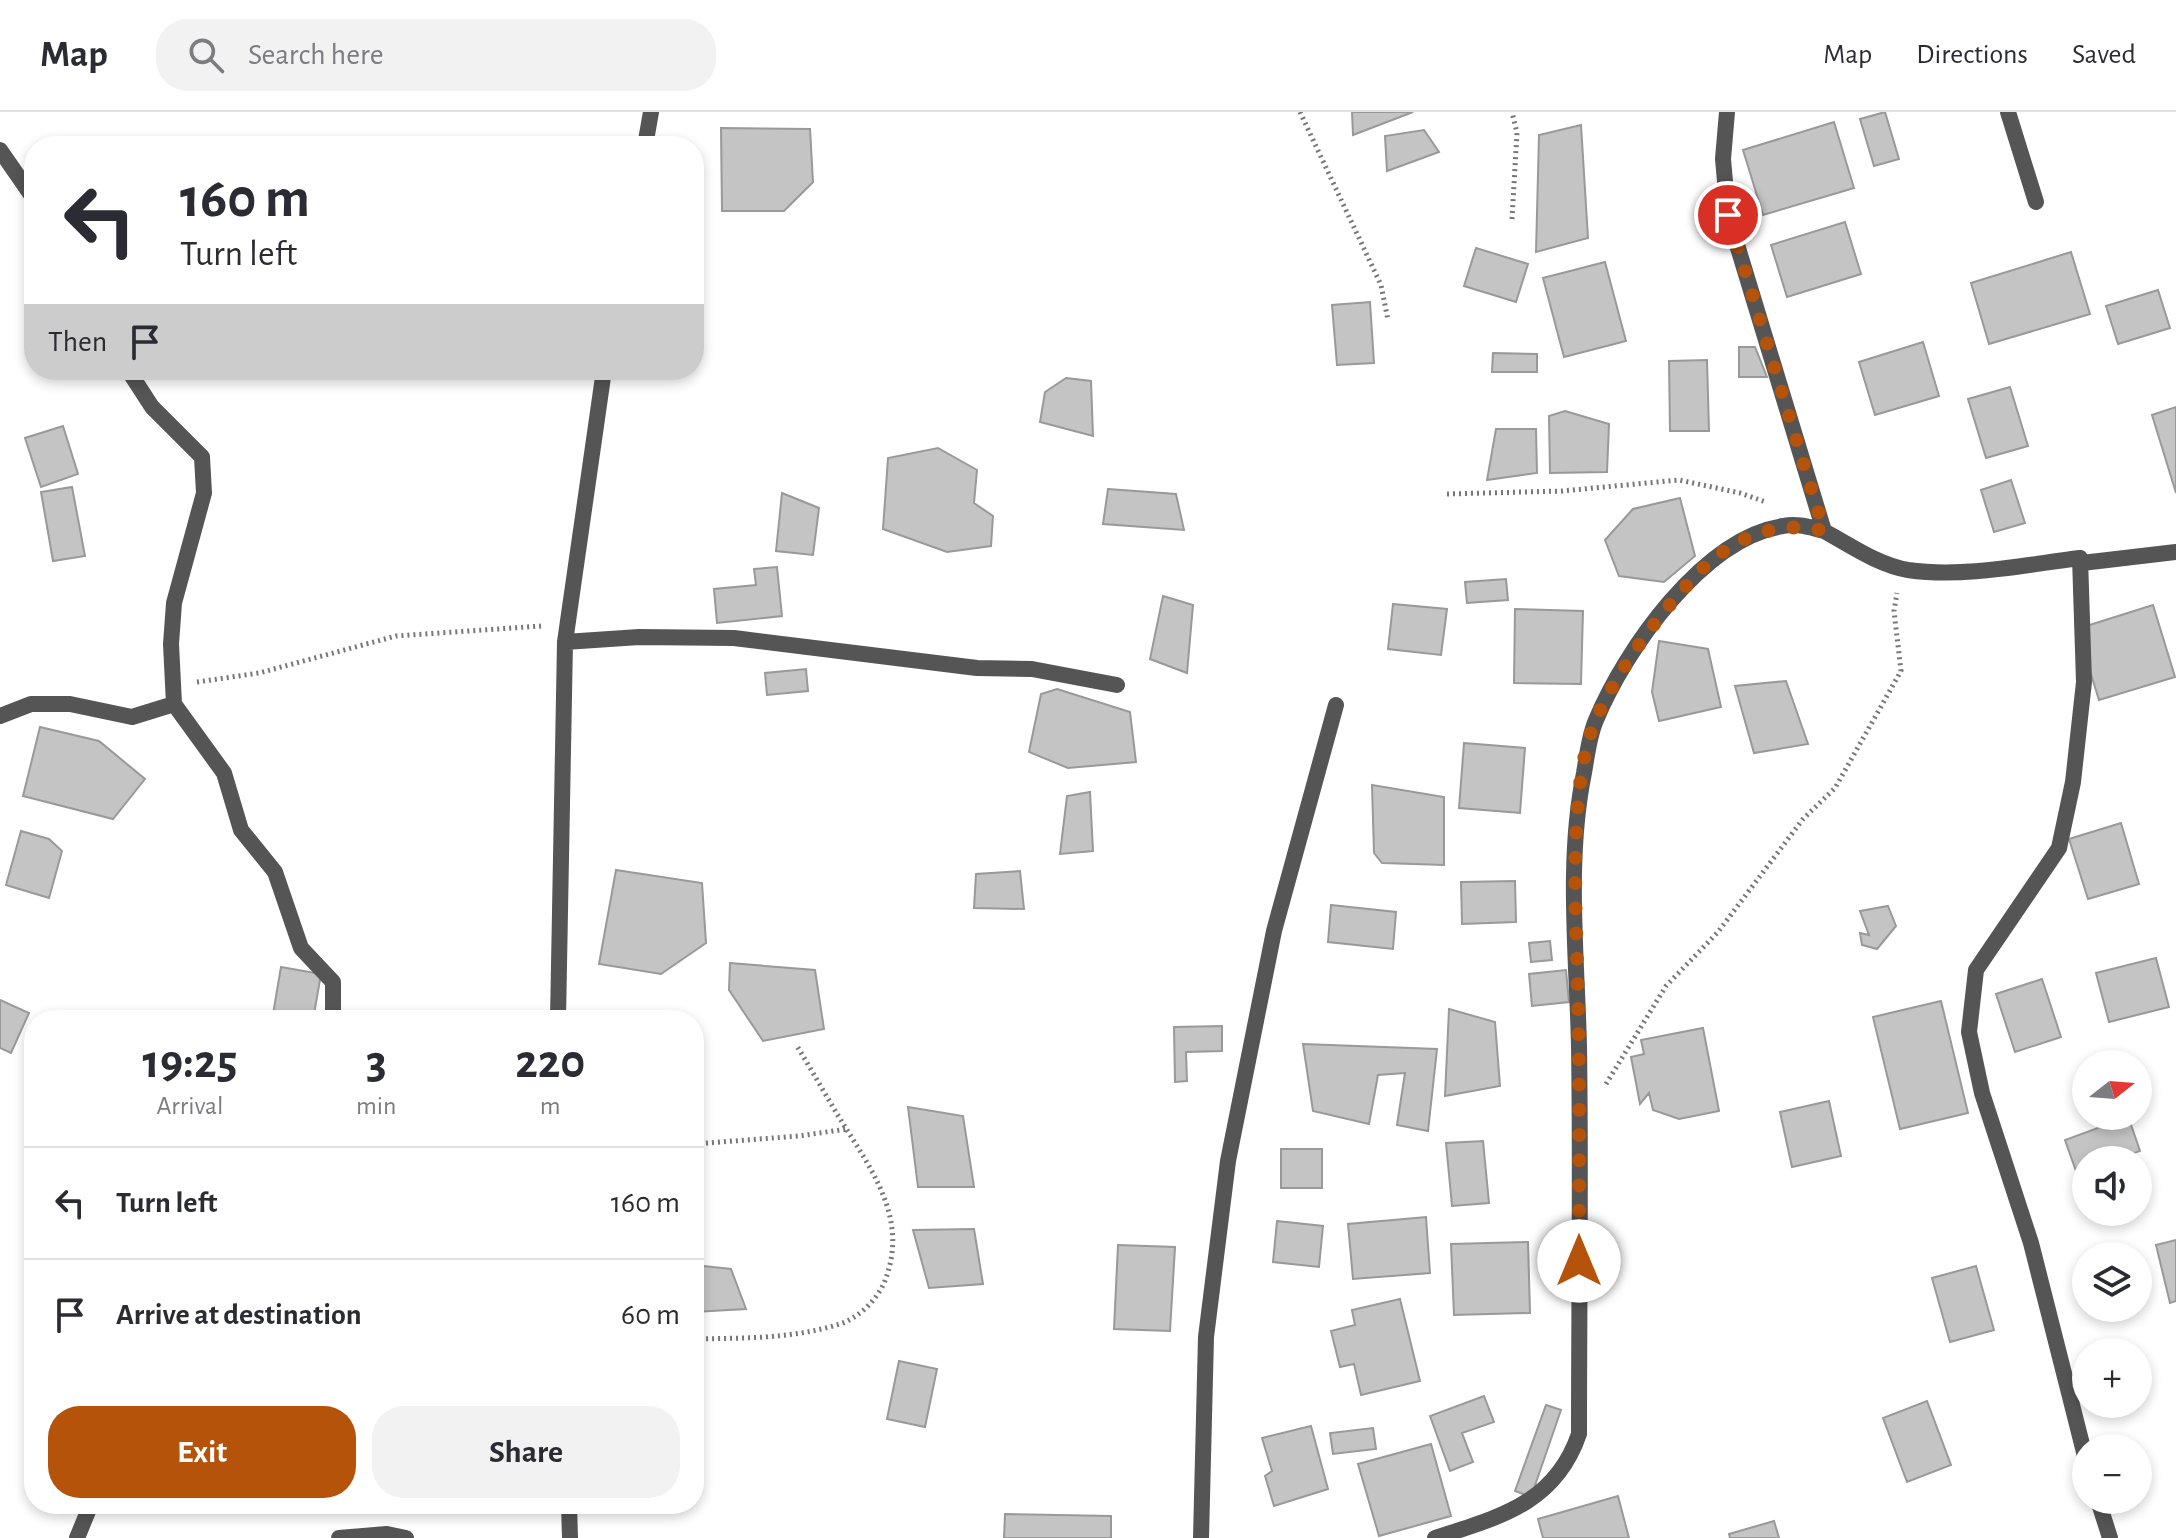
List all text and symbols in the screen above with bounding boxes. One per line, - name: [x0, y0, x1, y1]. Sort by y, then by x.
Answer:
- search box: [156, 19, 716, 91]
- icon: search: [184, 33, 228, 77]
- text: Map: [40, 36, 108, 74]
- text: Search here: [248, 40, 384, 70]
- text: Map: [1823, 41, 1872, 69]
- text: Directions: [1916, 41, 2028, 69]
- text: Saved: [2072, 41, 2136, 69]
- icon: left: [48, 168, 152, 272]
- text: 160 m: [180, 171, 310, 227]
- pin: [1694, 181, 1762, 249]
- icon: arrive: [1706, 193, 1750, 237]
- text: Turn left: [180, 236, 297, 272]
- icon: arrive: [123, 320, 167, 364]
- text: Then: [48, 327, 107, 357]
- text: 19:25: [143, 1039, 237, 1087]
- text: 3: [366, 1039, 387, 1087]
- text: 220: [515, 1039, 585, 1087]
- north arrow: [2072, 1050, 2152, 1130]
- map controls: [2072, 1050, 2152, 1514]
- text: Arrival: [157, 1093, 223, 1119]
- text: min: [356, 1093, 397, 1119]
- text: m: [540, 1093, 561, 1119]
- button: sound: [2072, 1146, 2152, 1226]
- icon: left: [48, 1181, 92, 1225]
- text: Turn left: [116, 1188, 217, 1218]
- text: 160 m: [611, 1188, 680, 1218]
- position arrow: [1537, 1219, 1621, 1303]
- button: layers: [2072, 1242, 2152, 1322]
- icon: arrive: [48, 1293, 92, 1337]
- text: Arrive at destination: [116, 1300, 362, 1330]
- text: 60 m: [621, 1300, 680, 1330]
- button: +: [2072, 1338, 2152, 1418]
- button: Exit: [48, 1406, 356, 1498]
- button: Share: [372, 1406, 680, 1498]
- button: −: [2072, 1434, 2152, 1514]

